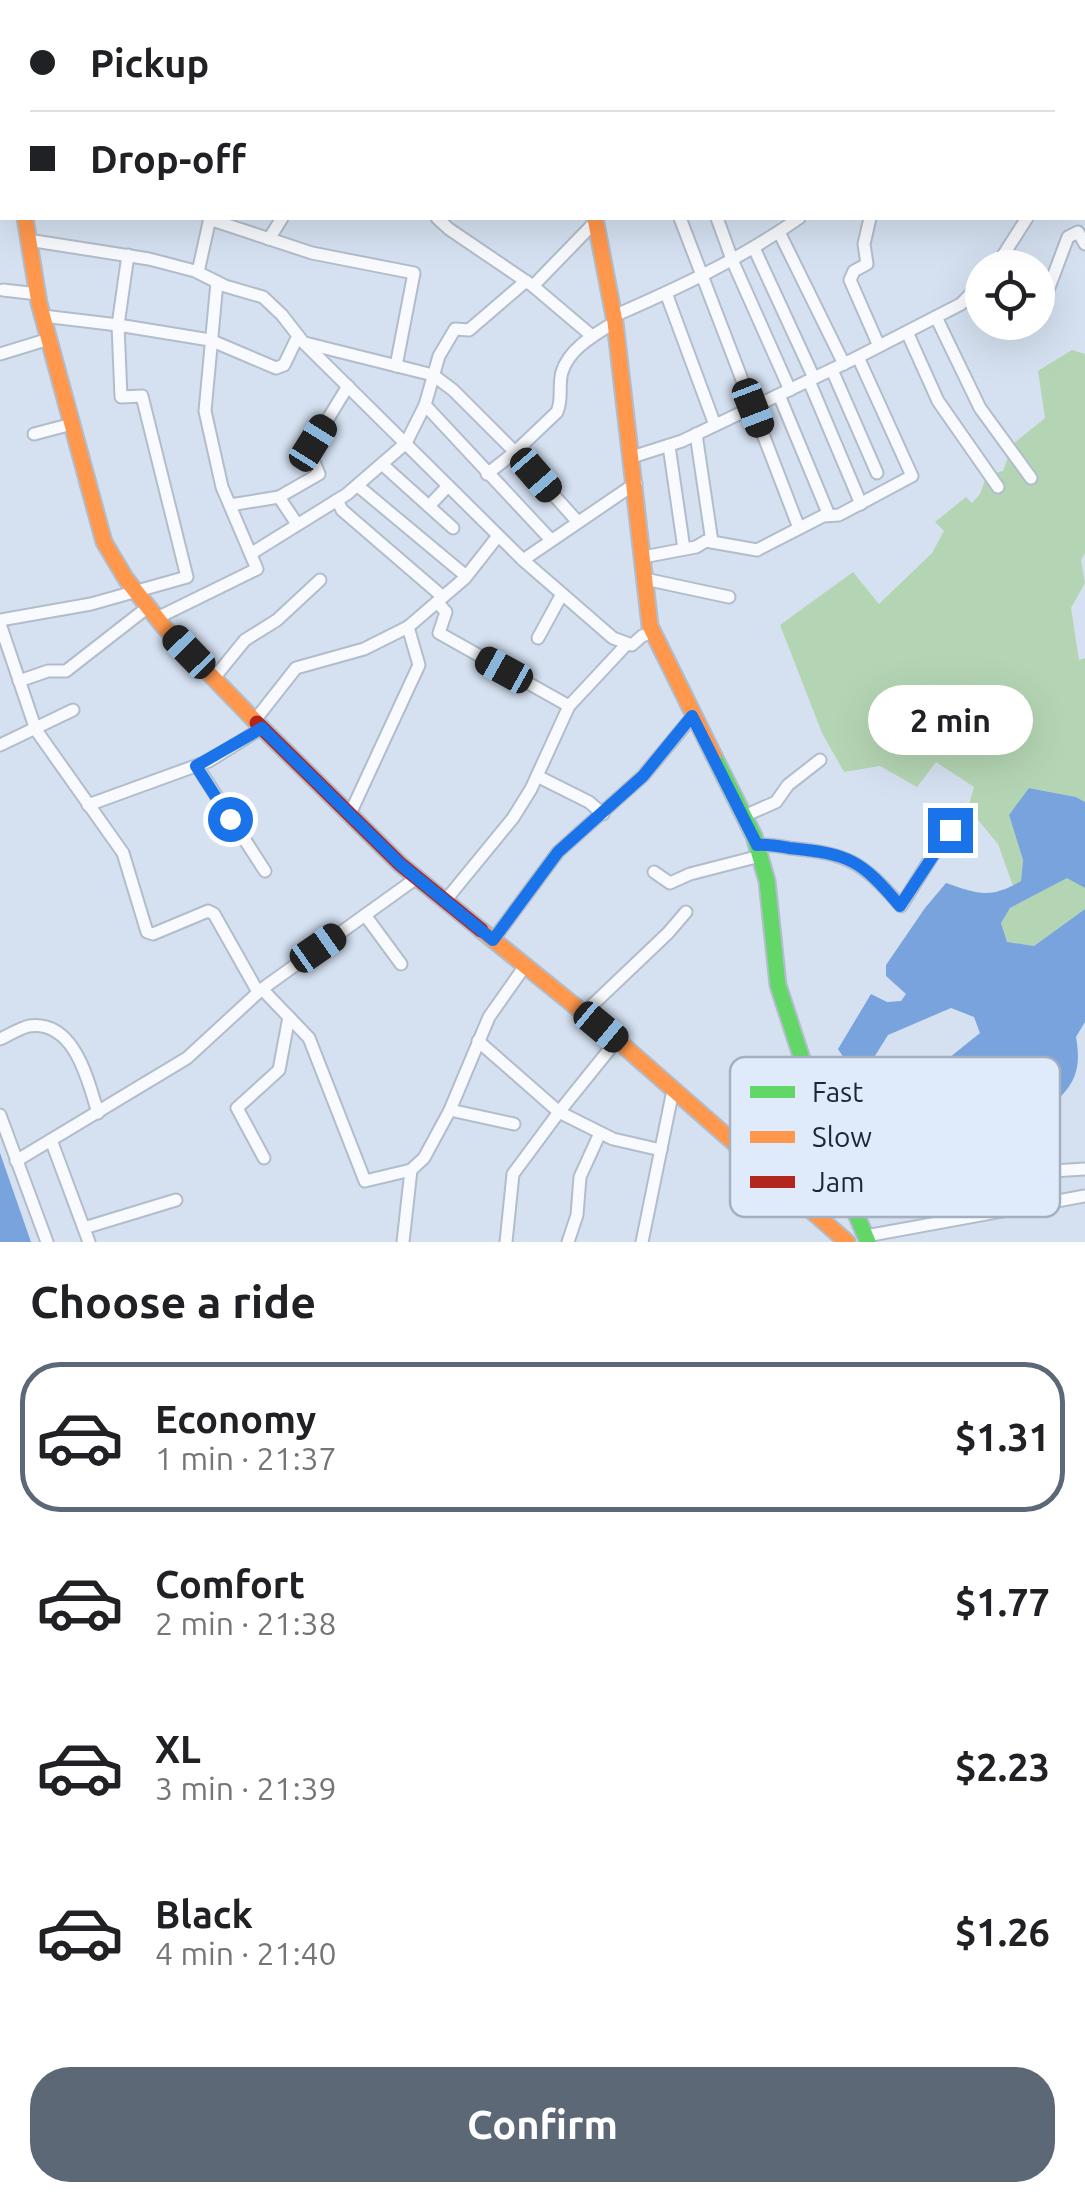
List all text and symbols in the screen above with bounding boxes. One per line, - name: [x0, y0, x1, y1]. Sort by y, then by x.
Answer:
- text: Pickup: [90, 42, 209, 84]
- text: Drop-off: [90, 138, 246, 180]
- map controls: [965, 250, 1055, 340]
- button: locate: [965, 250, 1055, 340]
- car: [728, 375, 778, 441]
- car: [284, 410, 342, 476]
- car: [505, 443, 567, 507]
- car: [157, 620, 221, 684]
- car: [470, 642, 538, 698]
- callout: 2 min: [868, 685, 1032, 755]
- text: 2 min: [910, 702, 991, 738]
- route start: [208, 797, 253, 842]
- route end: [928, 808, 973, 853]
- car: [285, 919, 351, 977]
- car: [568, 996, 634, 1058]
- legend: [730, 1057, 1060, 1217]
- text: Fast: [812, 1076, 863, 1107]
- text: Slow: [812, 1121, 872, 1152]
- text: Jam: [812, 1166, 864, 1197]
- text: Choose a ride: [30, 1276, 316, 1327]
- icon: car: [35, 1392, 125, 1482]
- text: Economy: [155, 1398, 316, 1440]
- text: $1.31: [955, 1416, 1050, 1458]
- text: 1 min · 21:37: [155, 1440, 337, 1476]
- icon: car: [35, 1557, 125, 1647]
- text: Comfort: [155, 1563, 305, 1605]
- text: $1.77: [955, 1581, 1050, 1623]
- text: 2 min · 21:38: [155, 1605, 337, 1641]
- icon: car: [35, 1722, 125, 1812]
- text: XL: [155, 1728, 201, 1770]
- text: $2.23: [955, 1746, 1050, 1788]
- text: 3 min · 21:39: [155, 1770, 337, 1806]
- icon: car: [35, 1887, 125, 1977]
- text: Black: [155, 1893, 253, 1935]
- text: $1.26: [955, 1911, 1050, 1953]
- text: 4 min · 21:40: [155, 1935, 337, 1971]
- button: Confirm: [30, 2067, 1055, 2182]

